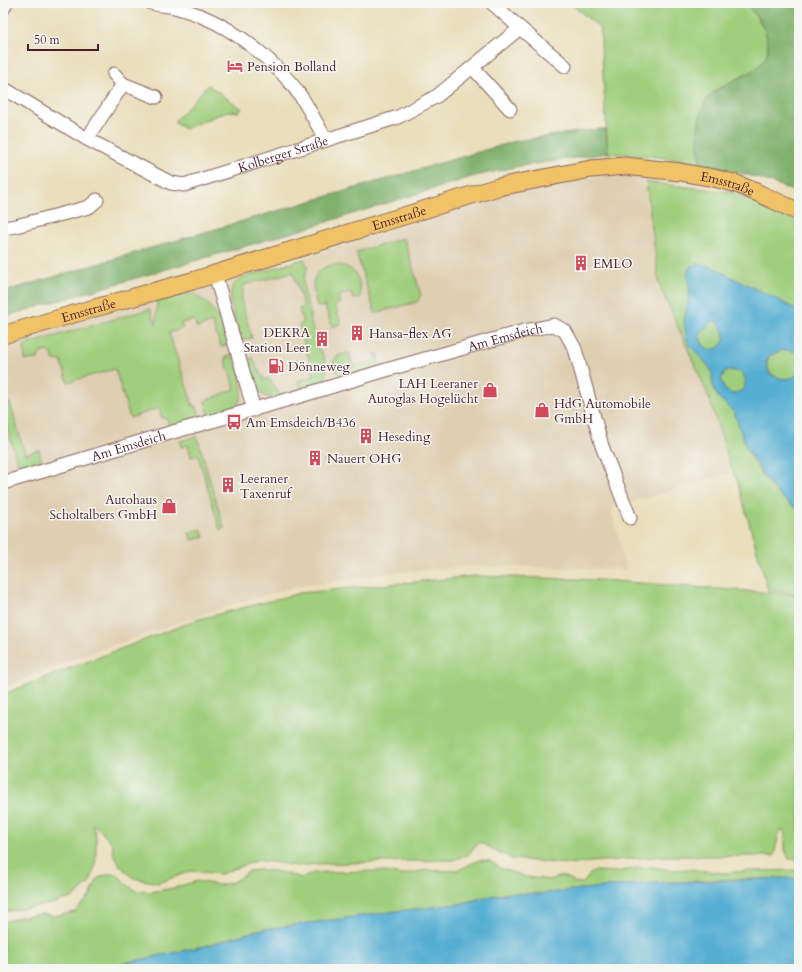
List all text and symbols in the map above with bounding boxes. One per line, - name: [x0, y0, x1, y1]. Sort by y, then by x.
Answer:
- scale bar: [28, 26, 98, 52]
- text: 50 m: [34, 32, 61, 48]
- hotel icon: Pension Bolland: [226, 57, 244, 75]
- place label: Pension Bolland: [247, 58, 336, 76]
- street label: Kolberger Straße: [236, 132, 331, 177]
- street label: Emsstraße: [699, 168, 758, 201]
- street label: Emsstraße: [370, 202, 429, 235]
- building icon: EMLO: [572, 254, 590, 272]
- place label: EMLO: [593, 255, 632, 273]
- street label: Emsstraße: [59, 295, 118, 327]
- street label: Am Emsdeich: [466, 320, 544, 356]
- place label: DEKRA Station Leer: [244, 324, 311, 357]
- building icon: Hansa-flex AG: [348, 324, 366, 342]
- place label: Hansa-flex AG: [369, 325, 451, 343]
- building icon: DEKRA Station Leer: [313, 330, 331, 348]
- fuel station icon: Dönneweg: [267, 357, 285, 375]
- place label: Dönneweg: [288, 358, 351, 376]
- place label: LAH Leeraner Autoglas Hogelücht: [368, 375, 478, 408]
- shop icon: LAH Leeraner Autoglas Hogelücht: [481, 381, 499, 399]
- place label: HdG Automobile GmbH: [554, 395, 651, 428]
- shop icon: HdG Automobile GmbH: [533, 401, 551, 419]
- bus stop icon: Am Emsdeich/B436: [225, 413, 243, 431]
- place label: Am Emsdeich/B436: [246, 414, 356, 432]
- street label: Am Emsdeich: [89, 427, 168, 466]
- building icon: Heseding: [357, 427, 375, 445]
- place label: Heseding: [378, 428, 431, 446]
- building icon: Nauert OHG: [306, 449, 324, 467]
- place label: Nauert OHG: [327, 450, 401, 468]
- place label: Leeraner Taxenruf: [240, 470, 293, 503]
- building icon: Leeraner Taxenruf: [219, 476, 237, 494]
- place label: Autohaus Scholtalbers GmbH: [49, 491, 157, 524]
- shop icon: Autohaus Scholtalbers GmbH: [160, 497, 178, 515]

